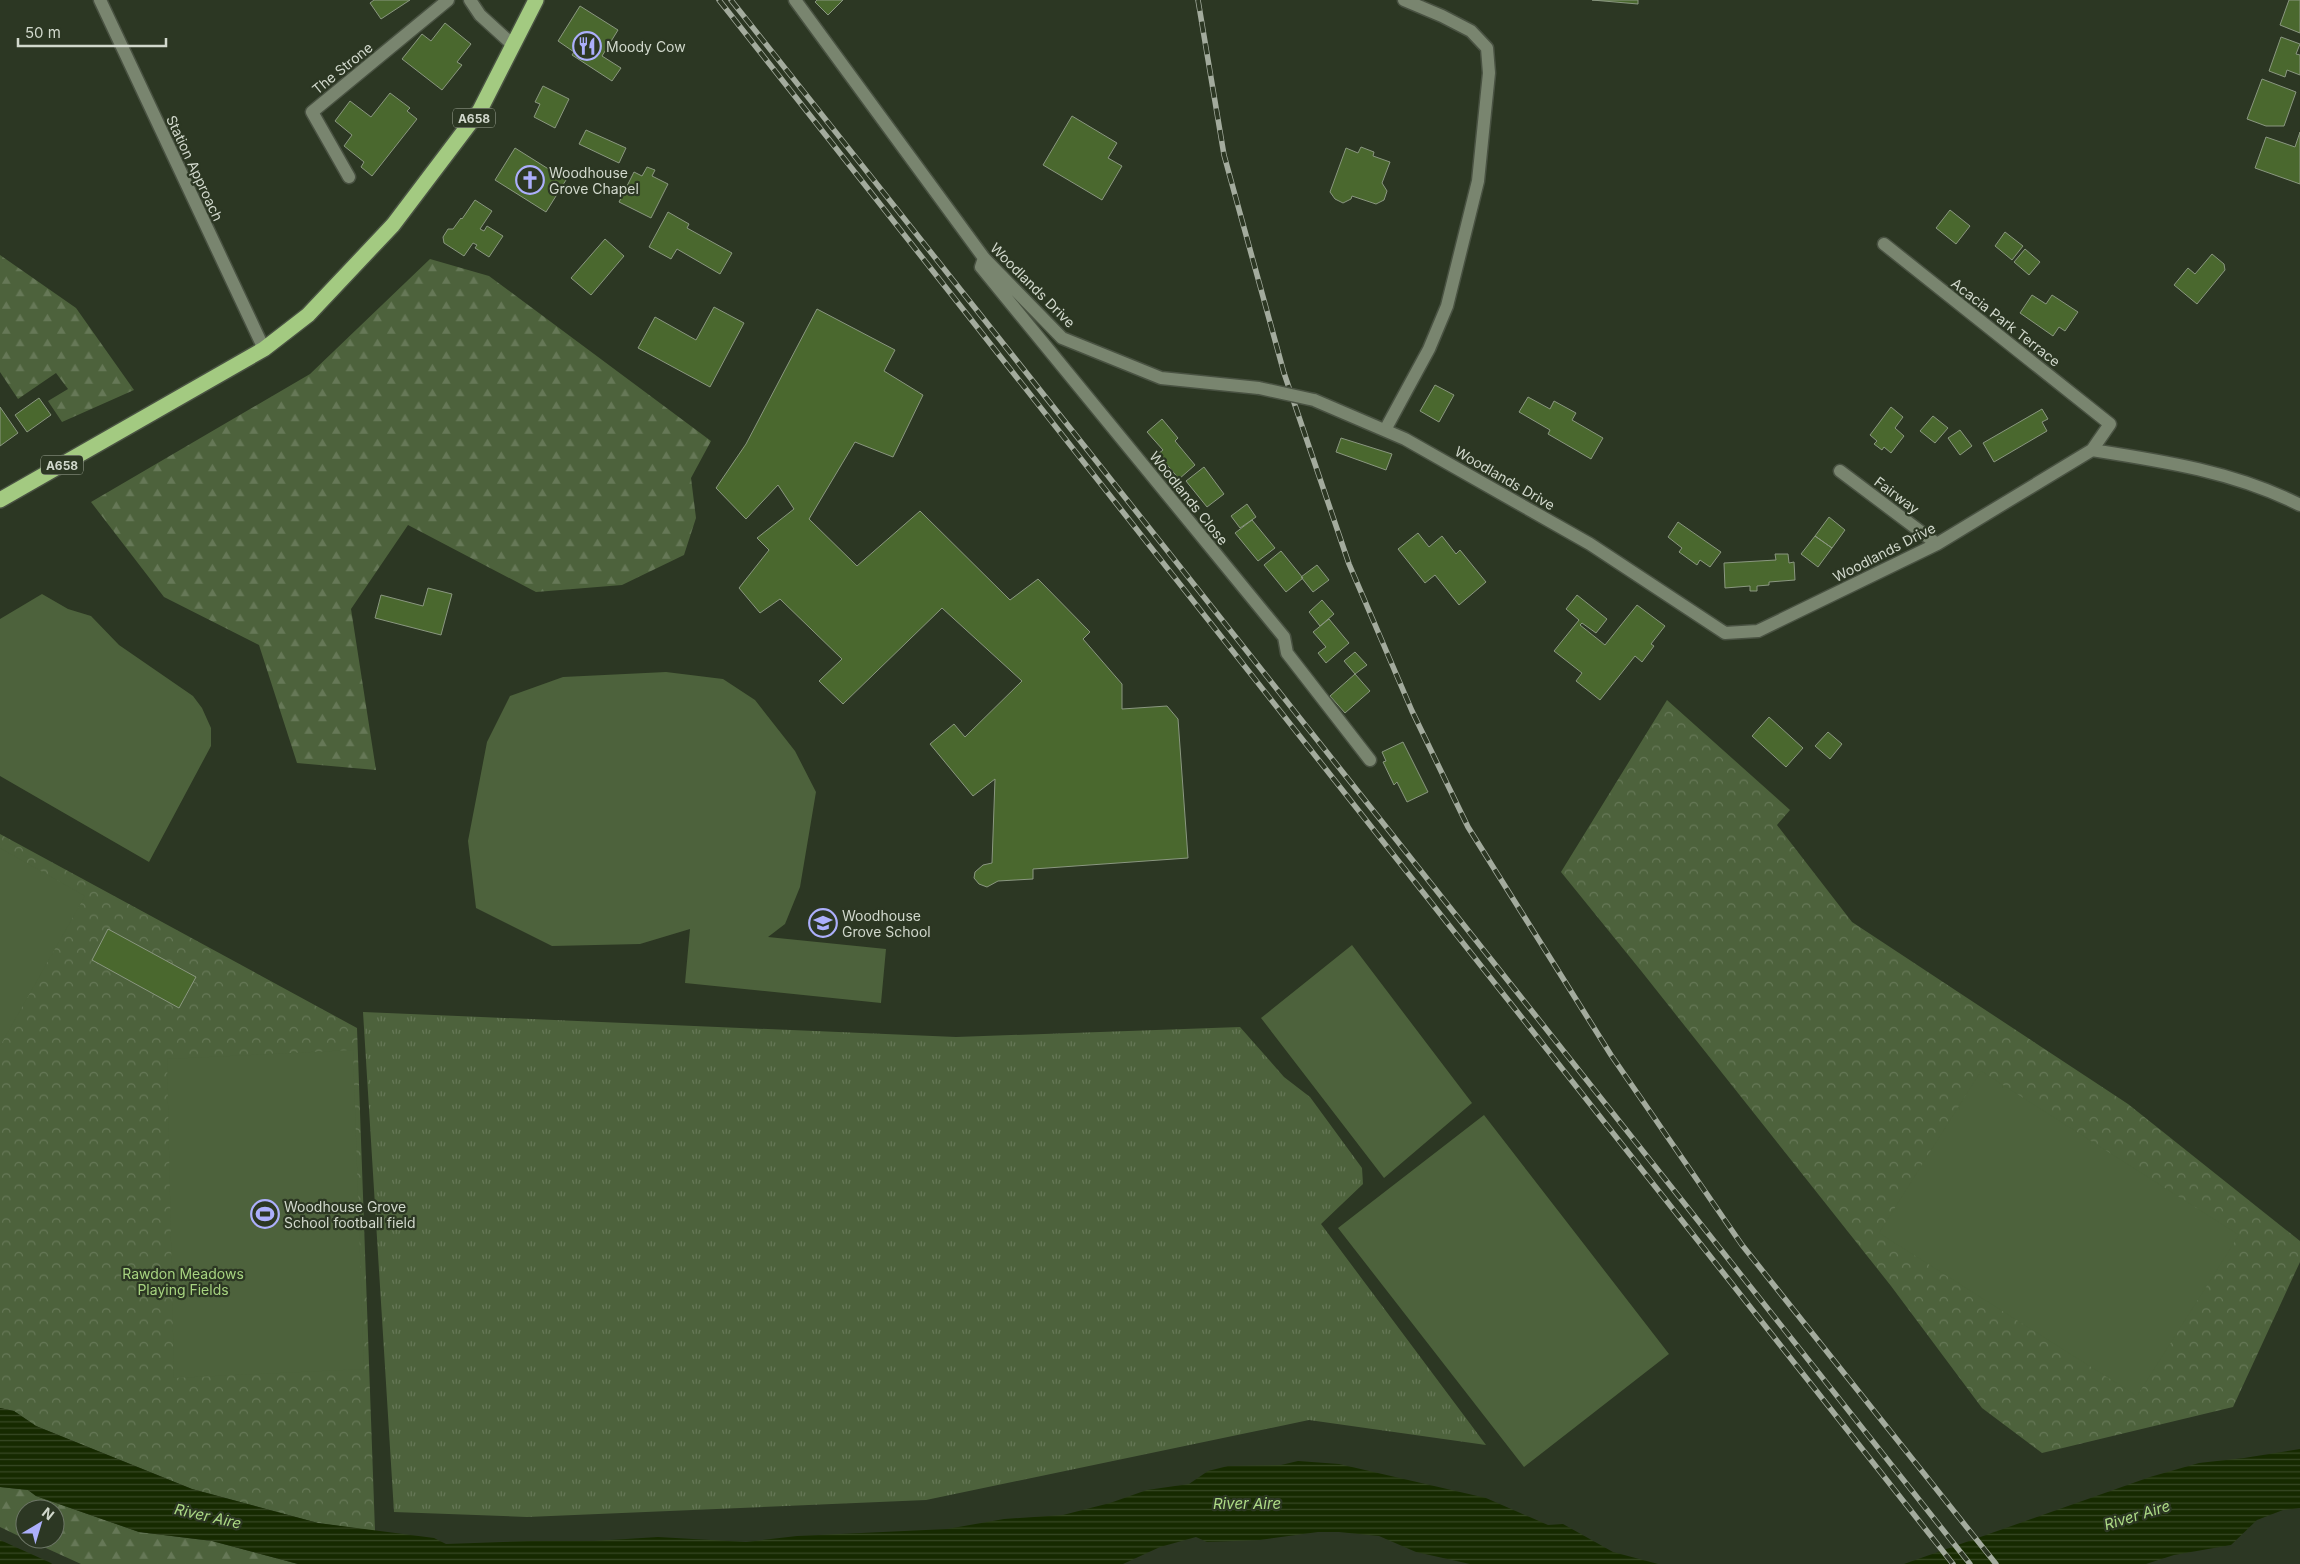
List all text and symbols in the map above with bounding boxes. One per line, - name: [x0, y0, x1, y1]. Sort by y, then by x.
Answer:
- scale bar: [18, 15, 165, 47]
- text: 50 m: [25, 23, 61, 42]
- restaurant icon: Moody Cow: [572, 31, 602, 61]
- street label: The Strone: [308, 38, 376, 98]
- place label: Moody Cow: [606, 38, 686, 55]
- road number: A658: [453, 109, 495, 128]
- street label: Station Approach: [163, 112, 227, 224]
- place label: Woodhouse Grove Chapel: [549, 164, 639, 197]
- church icon: Woodhouse Grove Chapel: [515, 165, 545, 195]
- street label: Woodlands Drive: [987, 239, 1079, 331]
- street label: Acacia Park Terrace: [1948, 274, 2064, 370]
- street label: Woodlands Drive: [1452, 442, 1558, 514]
- street label: Woodlands Close: [1146, 448, 1232, 548]
- road number: A658: [41, 456, 83, 474]
- street label: Fairway: [1871, 473, 1923, 517]
- street label: Woodlands Drive: [1830, 519, 1938, 585]
- place label: Woodhouse Grove School: [842, 907, 931, 940]
- school or university icon: Woodhouse Grove School: [808, 908, 838, 938]
- place label: Woodhouse Grove School football field: [284, 1198, 416, 1231]
- sports icon: Woodhouse Grove School football field: [250, 1199, 280, 1229]
- park label: Rawdon Meadows Playing Fields: [122, 1265, 244, 1298]
- water label: River Aire: [1213, 1494, 1281, 1513]
- water label: River Aire: [2102, 1496, 2172, 1534]
- north arrow: [15, 1499, 65, 1549]
- water label: River Aire: [173, 1499, 243, 1533]
- text: N: [39, 1503, 58, 1523]

